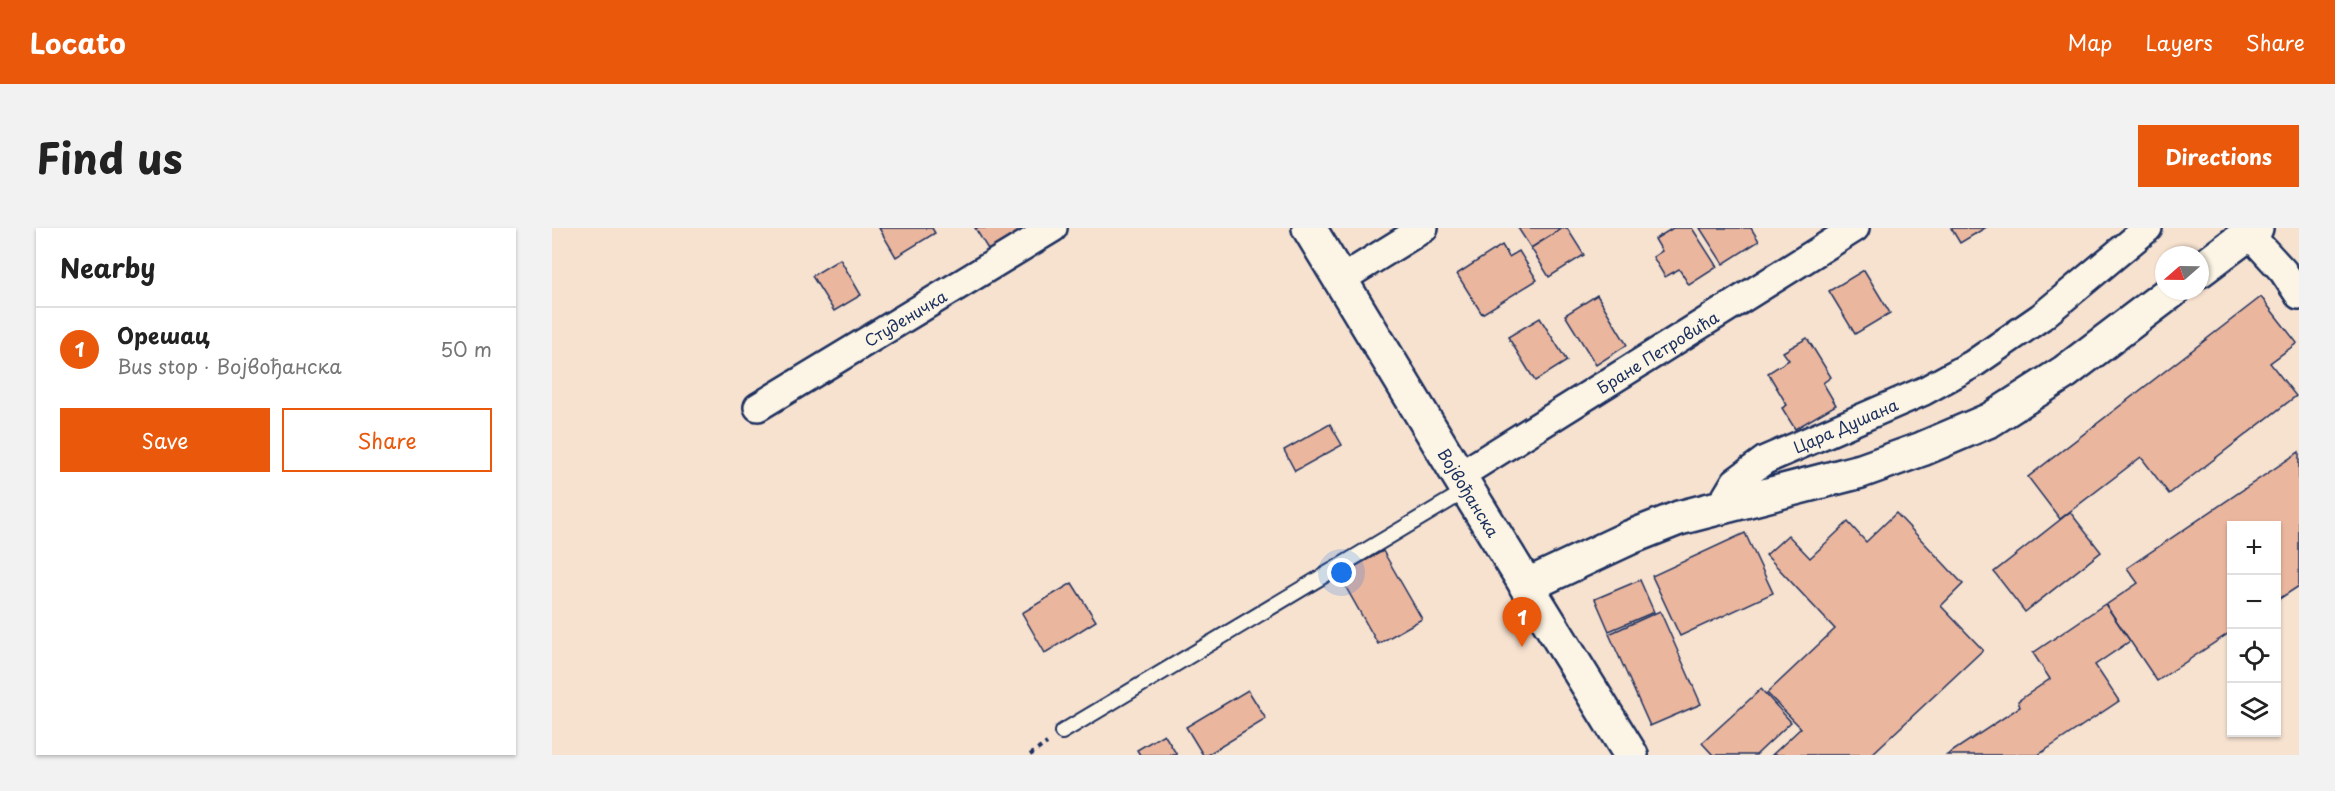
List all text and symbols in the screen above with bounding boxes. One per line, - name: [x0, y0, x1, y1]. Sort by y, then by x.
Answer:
- text: Locato: [30, 21, 126, 64]
- text: Map: [2068, 26, 2112, 58]
- text: Layers: [2145, 26, 2213, 58]
- text: Share: [2246, 26, 2305, 58]
- text: Find us: [36, 125, 183, 188]
- button: Directions: [2138, 125, 2299, 187]
- north arrow: [2155, 246, 2209, 300]
- text: Nearby: [60, 248, 155, 287]
- street label: Студеничка: [859, 283, 951, 352]
- street label: Бране Петровића: [1592, 305, 1723, 399]
- text: Орешац: [117, 318, 210, 351]
- text: 1: [75, 334, 84, 364]
- text: 50 m: [440, 334, 492, 364]
- text: Bus stop · Војвођанска: [117, 351, 342, 381]
- street label: Цара Душана: [1789, 392, 1902, 458]
- button: Save: [60, 408, 270, 472]
- button: Share: [282, 408, 492, 472]
- street label: Војвођанска: [1433, 443, 1506, 541]
- map controls: [2227, 521, 2281, 737]
- button: +: [2227, 521, 2281, 575]
- your location: [1327, 558, 1356, 587]
- button: −: [2227, 575, 2281, 629]
- pin: 1: [1502, 598, 1542, 647]
- button: locate: [2227, 629, 2281, 683]
- button: layers: [2227, 683, 2281, 737]

